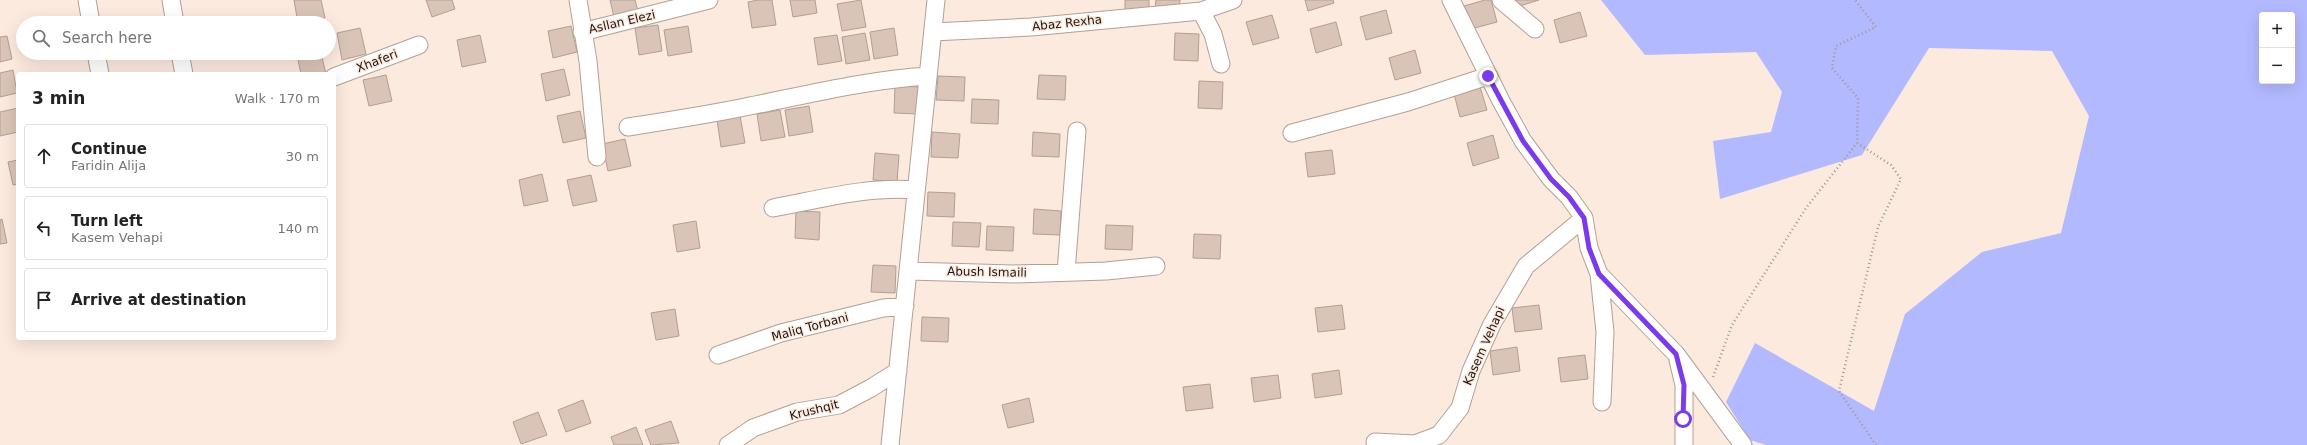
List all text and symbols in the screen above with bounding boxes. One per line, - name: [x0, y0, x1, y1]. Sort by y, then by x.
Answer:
- street label: Asllan Elezi: [587, 8, 657, 36]
- street label: Abaz Rexha: [1031, 12, 1103, 34]
- map controls: [2259, 12, 2295, 84]
- button: +: [2259, 12, 2295, 48]
- search box: [16, 16, 336, 60]
- icon: search: [30, 27, 52, 49]
- text: Search here: [62, 29, 152, 47]
- street label: Xhaferi: [354, 47, 400, 75]
- button: −: [2259, 48, 2295, 84]
- route end: [1479, 67, 1497, 85]
- text: 3 min: [32, 88, 85, 108]
- text: Walk · 170 m: [235, 91, 320, 106]
- text: Continue: [71, 140, 147, 158]
- icon: ahead: [33, 145, 55, 167]
- text: 30 m: [286, 149, 319, 164]
- text: Faridin Alija: [71, 158, 146, 173]
- text: Turn left: [71, 212, 143, 230]
- icon: left: [33, 217, 55, 239]
- text: 140 m: [277, 221, 319, 236]
- text: Kasem Vehapi: [71, 230, 163, 245]
- street label: Abush Ismaili: [947, 264, 1027, 280]
- icon: arrive: [33, 289, 55, 311]
- text: Arrive at destination: [71, 291, 246, 309]
- street label: Kasem Vehapi: [1460, 304, 1508, 388]
- street label: Maliq Torbani: [770, 310, 850, 344]
- street label: Krushqit: [788, 397, 840, 423]
- route start: [1674, 410, 1692, 428]

